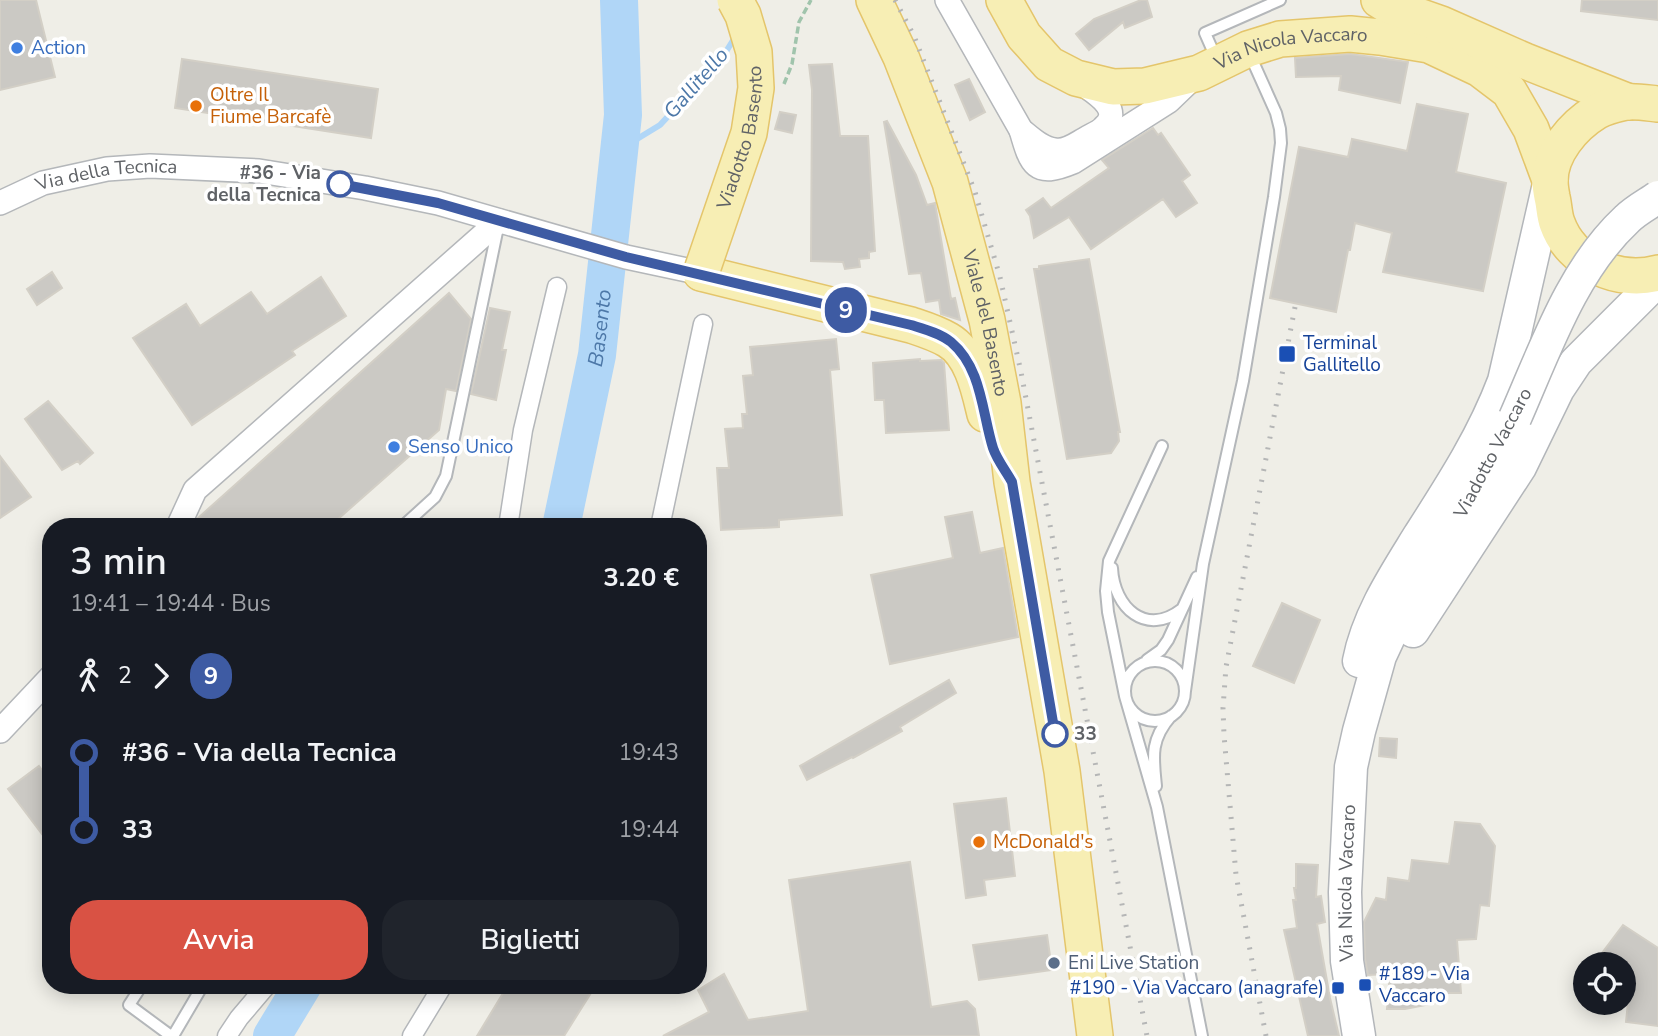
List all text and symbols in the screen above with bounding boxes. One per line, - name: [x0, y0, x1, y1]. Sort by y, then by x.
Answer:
- street label: Via Nicola Vaccaro: [1209, 21, 1369, 77]
- place label: Action: [31, 35, 86, 61]
- marker: Action: [9, 40, 25, 56]
- water label: Gallitello: [657, 41, 735, 125]
- street label: Viadotto Basento: [710, 65, 770, 214]
- place label: Oltre Il Fiume Barcafè: [210, 82, 331, 130]
- marker: Oltre Il Fiume Barcafè: [188, 98, 204, 114]
- street label: Via della Tecnica: [30, 153, 178, 198]
- place label: #36 - Via della Tecnica: [207, 160, 321, 208]
- marker: #36 - Via della Tecnica: [327, 171, 353, 197]
- street label: Viale del Basento: [955, 246, 1014, 399]
- line badge: 9: [823, 287, 869, 333]
- water label: Basento: [581, 288, 618, 369]
- text: 9: [839, 294, 853, 326]
- place label: Terminal Gallitello: [1303, 330, 1381, 378]
- marker: Terminal Gallitello: [1277, 344, 1297, 364]
- street label: Viadotto Vaccaro: [1447, 383, 1538, 524]
- place label: Senso Unico: [408, 434, 513, 460]
- marker: Senso Unico: [386, 439, 402, 455]
- text: 3 min: [70, 536, 167, 587]
- text: 3.20 €: [603, 560, 679, 595]
- text: 19:41 – 19:44 · Bus: [70, 588, 271, 619]
- icon: walk: [70, 657, 108, 695]
- icon: forward: [142, 657, 180, 695]
- text: 2: [118, 660, 132, 691]
- text: 9: [204, 660, 218, 692]
- marker: 33: [1042, 721, 1068, 747]
- place label: 33: [1074, 721, 1097, 747]
- text: #36 - Via della Tecnica: [122, 735, 397, 770]
- text: 19:43: [619, 737, 679, 768]
- street label: Via Nicola Vaccaro: [1332, 804, 1362, 963]
- text: 33: [122, 812, 153, 847]
- text: 19:44: [619, 814, 679, 845]
- place label: McDonald's: [993, 829, 1094, 855]
- marker: McDonald's: [971, 834, 987, 850]
- button: Avvia: [70, 900, 368, 980]
- button: Biglietti: [382, 900, 679, 980]
- place label: Eni Live Station: [1068, 950, 1199, 976]
- map controls: [1573, 952, 1636, 1015]
- button: locate: [1573, 952, 1636, 1015]
- marker: Eni Live Station: [1046, 955, 1062, 971]
- place label: #189 - Via Vaccaro: [1378, 961, 1470, 1009]
- place label: #190 - Via Vaccaro (anagrafe): [1070, 975, 1324, 1001]
- marker: #189 - Via Vaccaro: [1357, 977, 1373, 993]
- marker: #190 - Via Vaccaro (anagrafe): [1330, 980, 1346, 996]

